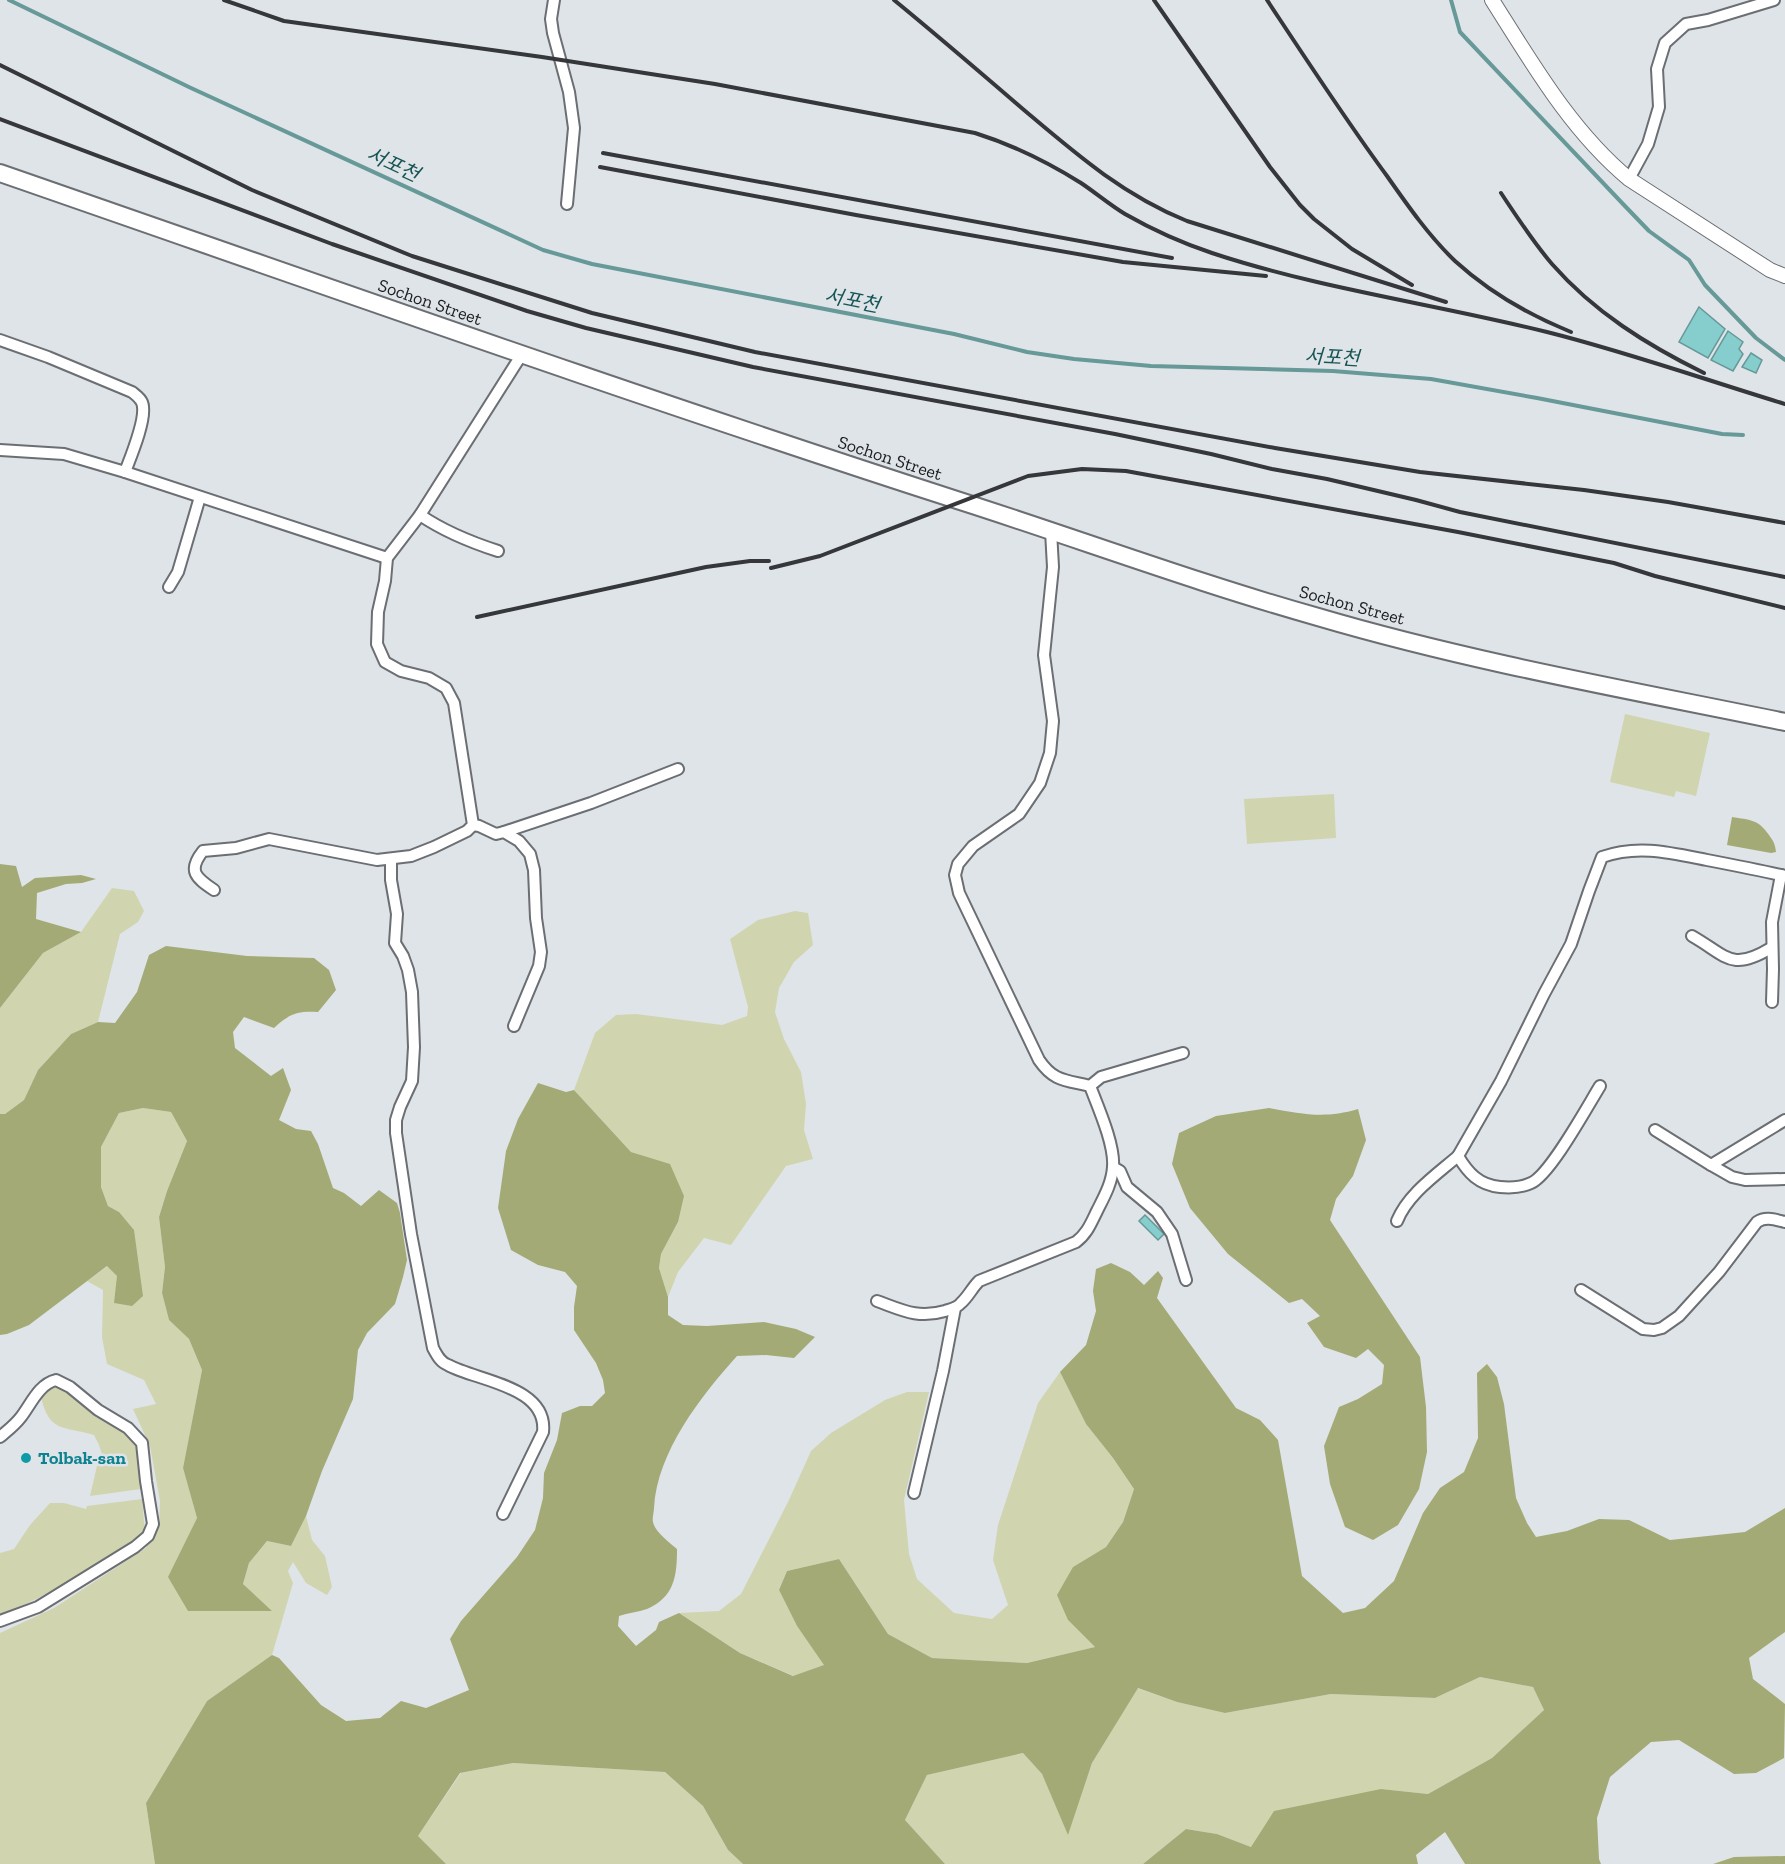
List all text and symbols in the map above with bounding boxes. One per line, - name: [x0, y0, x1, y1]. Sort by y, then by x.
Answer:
- water label: 서포천: [363, 141, 425, 188]
- street label: Sochon Street: [375, 274, 485, 330]
- water label: 서포천: [823, 283, 884, 318]
- water label: 서포천: [1304, 344, 1363, 371]
- street label: Sochon Street: [835, 431, 945, 485]
- street label: Sochon Street: [1297, 580, 1407, 630]
- place label: Tolbak-san: [38, 1447, 126, 1469]
- marker: Tolbak-san: [19, 1451, 33, 1465]

